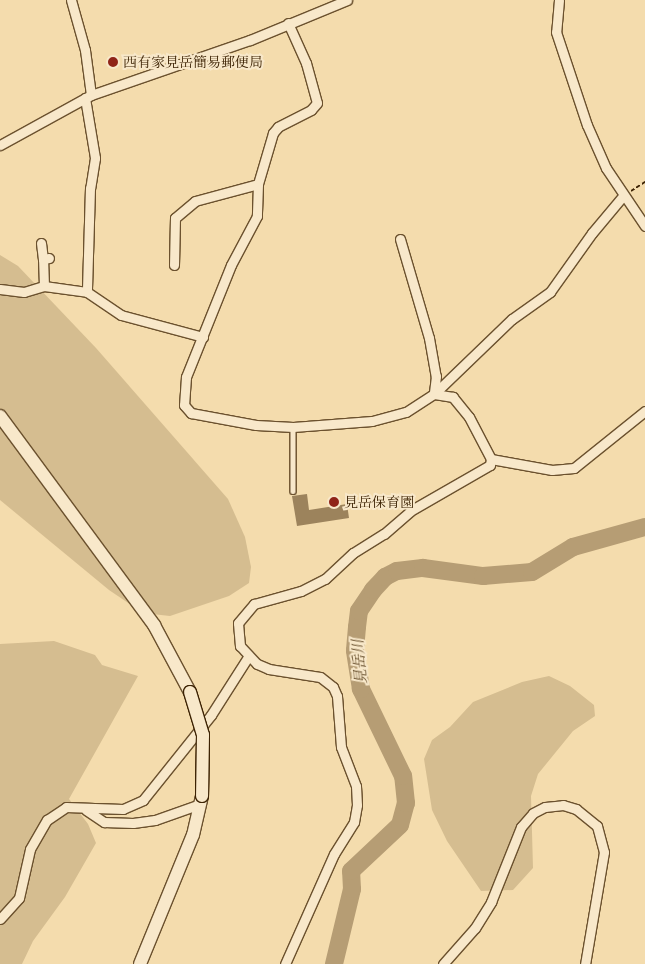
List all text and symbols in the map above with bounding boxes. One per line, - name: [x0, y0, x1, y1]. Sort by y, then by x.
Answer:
- place label: 西有家見岳簡易郵便局: [123, 54, 263, 70]
- marker: 西有家見岳簡易郵便局: [107, 56, 119, 68]
- place label: 見岳保育園: [344, 494, 414, 510]
- marker: 見岳保育園: [328, 496, 340, 508]
- water label: 見岳川: [348, 639, 370, 685]

